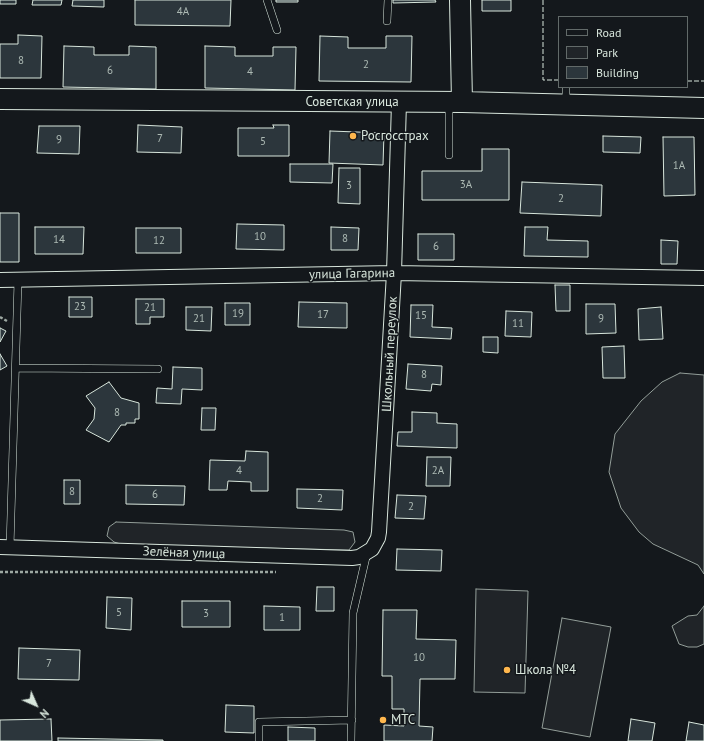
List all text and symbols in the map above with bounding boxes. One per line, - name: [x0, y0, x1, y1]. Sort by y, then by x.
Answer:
- house number: 4А: [177, 5, 189, 19]
- legend: [558, 16, 688, 88]
- text: Road: [596, 25, 621, 40]
- text: Park: [596, 45, 618, 60]
- house number: 8: [18, 54, 24, 68]
- house number: 2: [363, 58, 369, 72]
- house number: 6: [107, 64, 113, 78]
- house number: 4: [247, 65, 253, 79]
- text: Building: [596, 65, 639, 80]
- street label: Советская улица: [305, 94, 399, 110]
- place label: Росгосстрах: [361, 128, 429, 144]
- marker: Росгосстрах: [348, 131, 358, 141]
- house number: 7: [157, 132, 163, 146]
- house number: 9: [56, 133, 62, 147]
- house number: 5: [260, 135, 266, 149]
- house number: 1А: [673, 159, 685, 173]
- house number: 3А: [460, 178, 472, 192]
- house number: 3: [346, 179, 352, 193]
- house number: 2: [558, 192, 564, 206]
- house number: 10: [254, 230, 266, 244]
- house number: 8: [342, 232, 348, 246]
- house number: 14: [53, 233, 65, 247]
- house number: 12: [153, 234, 165, 248]
- house number: 6: [433, 240, 439, 254]
- street label: улица Гагарина: [309, 265, 395, 283]
- street label: Школьный переулок: [379, 296, 401, 412]
- house number: 23: [74, 300, 86, 314]
- house number: 21: [144, 301, 156, 315]
- house number: 19: [232, 307, 244, 321]
- house number: 17: [317, 308, 329, 322]
- house number: 15: [415, 309, 427, 323]
- house number: 21: [193, 312, 205, 326]
- house number: 9: [598, 312, 604, 326]
- house number: 11: [512, 317, 524, 331]
- house number: 8: [421, 368, 427, 382]
- house number: 8: [114, 406, 120, 420]
- house number: 4: [236, 464, 242, 478]
- house number: 2А: [432, 464, 444, 478]
- house number: 8: [69, 485, 75, 499]
- house number: 6: [152, 488, 158, 502]
- house number: 2: [317, 492, 323, 506]
- house number: 2: [408, 500, 414, 514]
- street label: Зелёная улица: [142, 544, 226, 562]
- house number: 5: [116, 606, 122, 620]
- house number: 3: [203, 607, 209, 621]
- house number: 1: [279, 611, 285, 625]
- house number: 10: [413, 651, 425, 665]
- house number: 7: [46, 657, 52, 671]
- place label: Школа №4: [515, 662, 576, 678]
- marker: Школа №4: [502, 665, 512, 675]
- north arrow: [16, 685, 56, 725]
- text: N: [37, 706, 52, 721]
- place label: МТС: [391, 712, 415, 728]
- marker: МТС: [378, 715, 388, 725]

